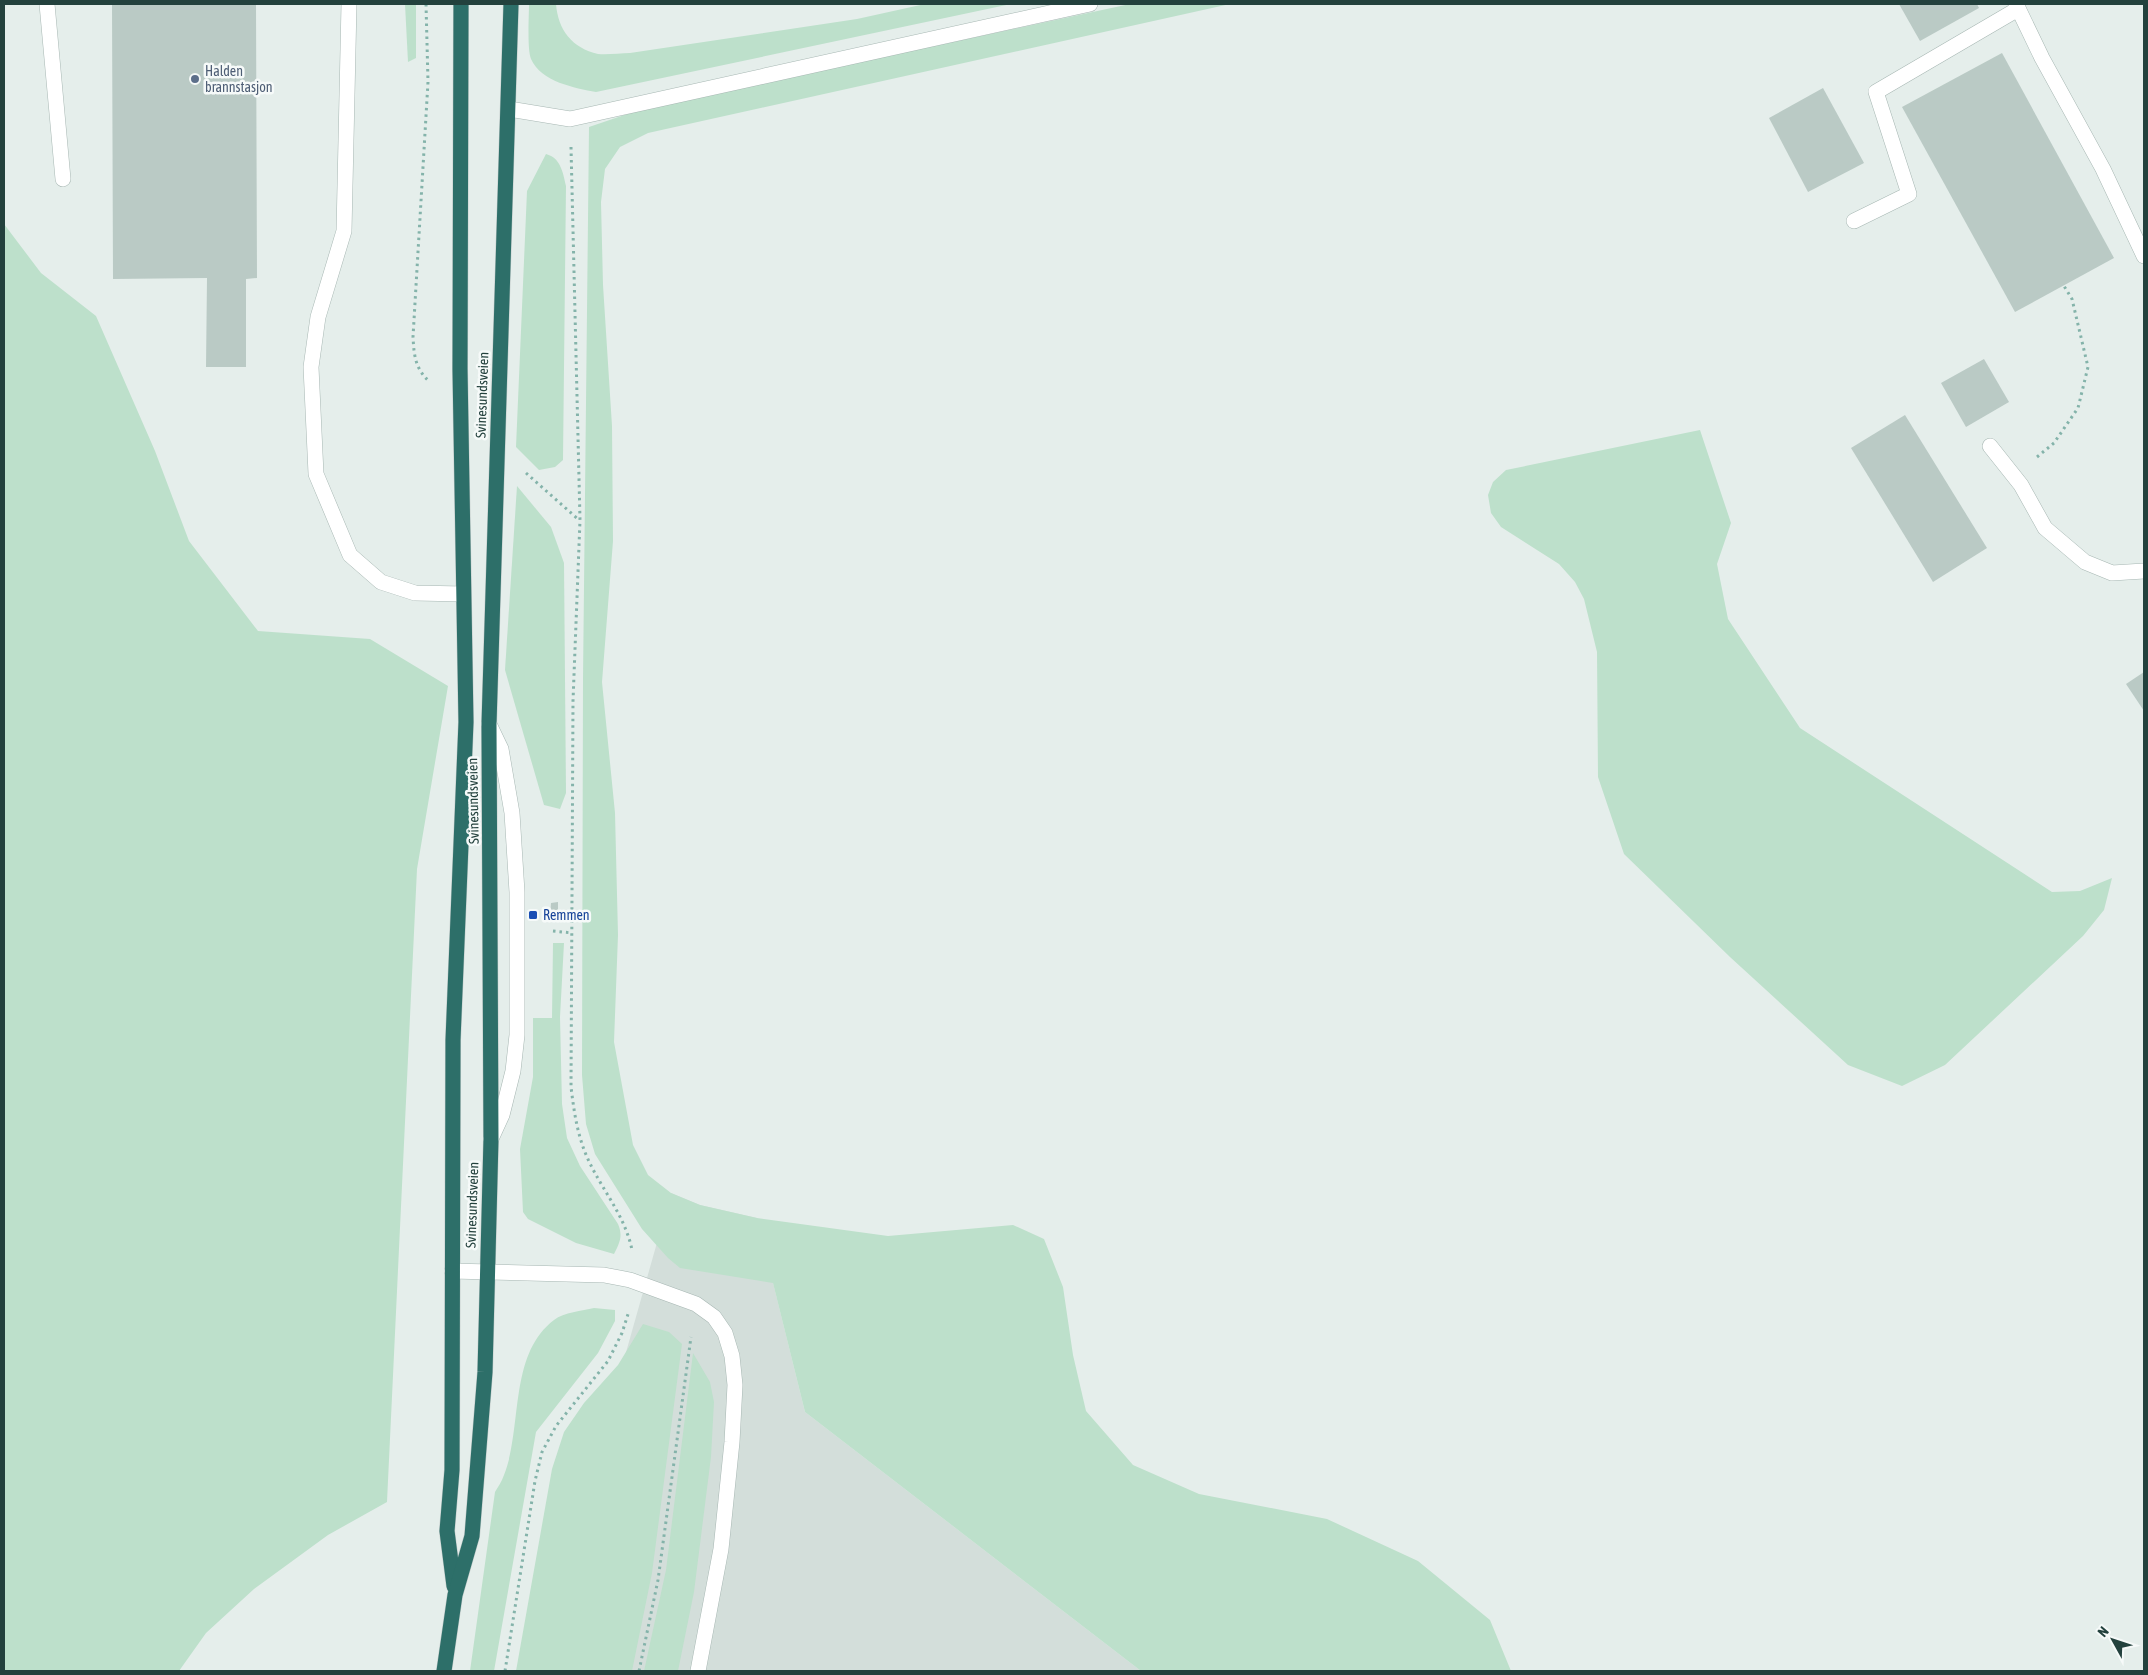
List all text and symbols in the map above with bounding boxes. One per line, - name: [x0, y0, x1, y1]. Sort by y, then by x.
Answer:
- place label: Halden brannstasjon: [205, 63, 273, 95]
- marker: Halden brannstasjon: [189, 73, 201, 85]
- street label: Svinesundsveien: [472, 352, 492, 438]
- street label: Svinesundsveien: [464, 758, 482, 844]
- place label: Remmen: [543, 907, 590, 923]
- marker: Remmen: [527, 909, 539, 921]
- street label: Svinesundsveien: [462, 1162, 482, 1248]
- north arrow: [2088, 1615, 2138, 1665]
- text: N: [2094, 1623, 2112, 1640]

